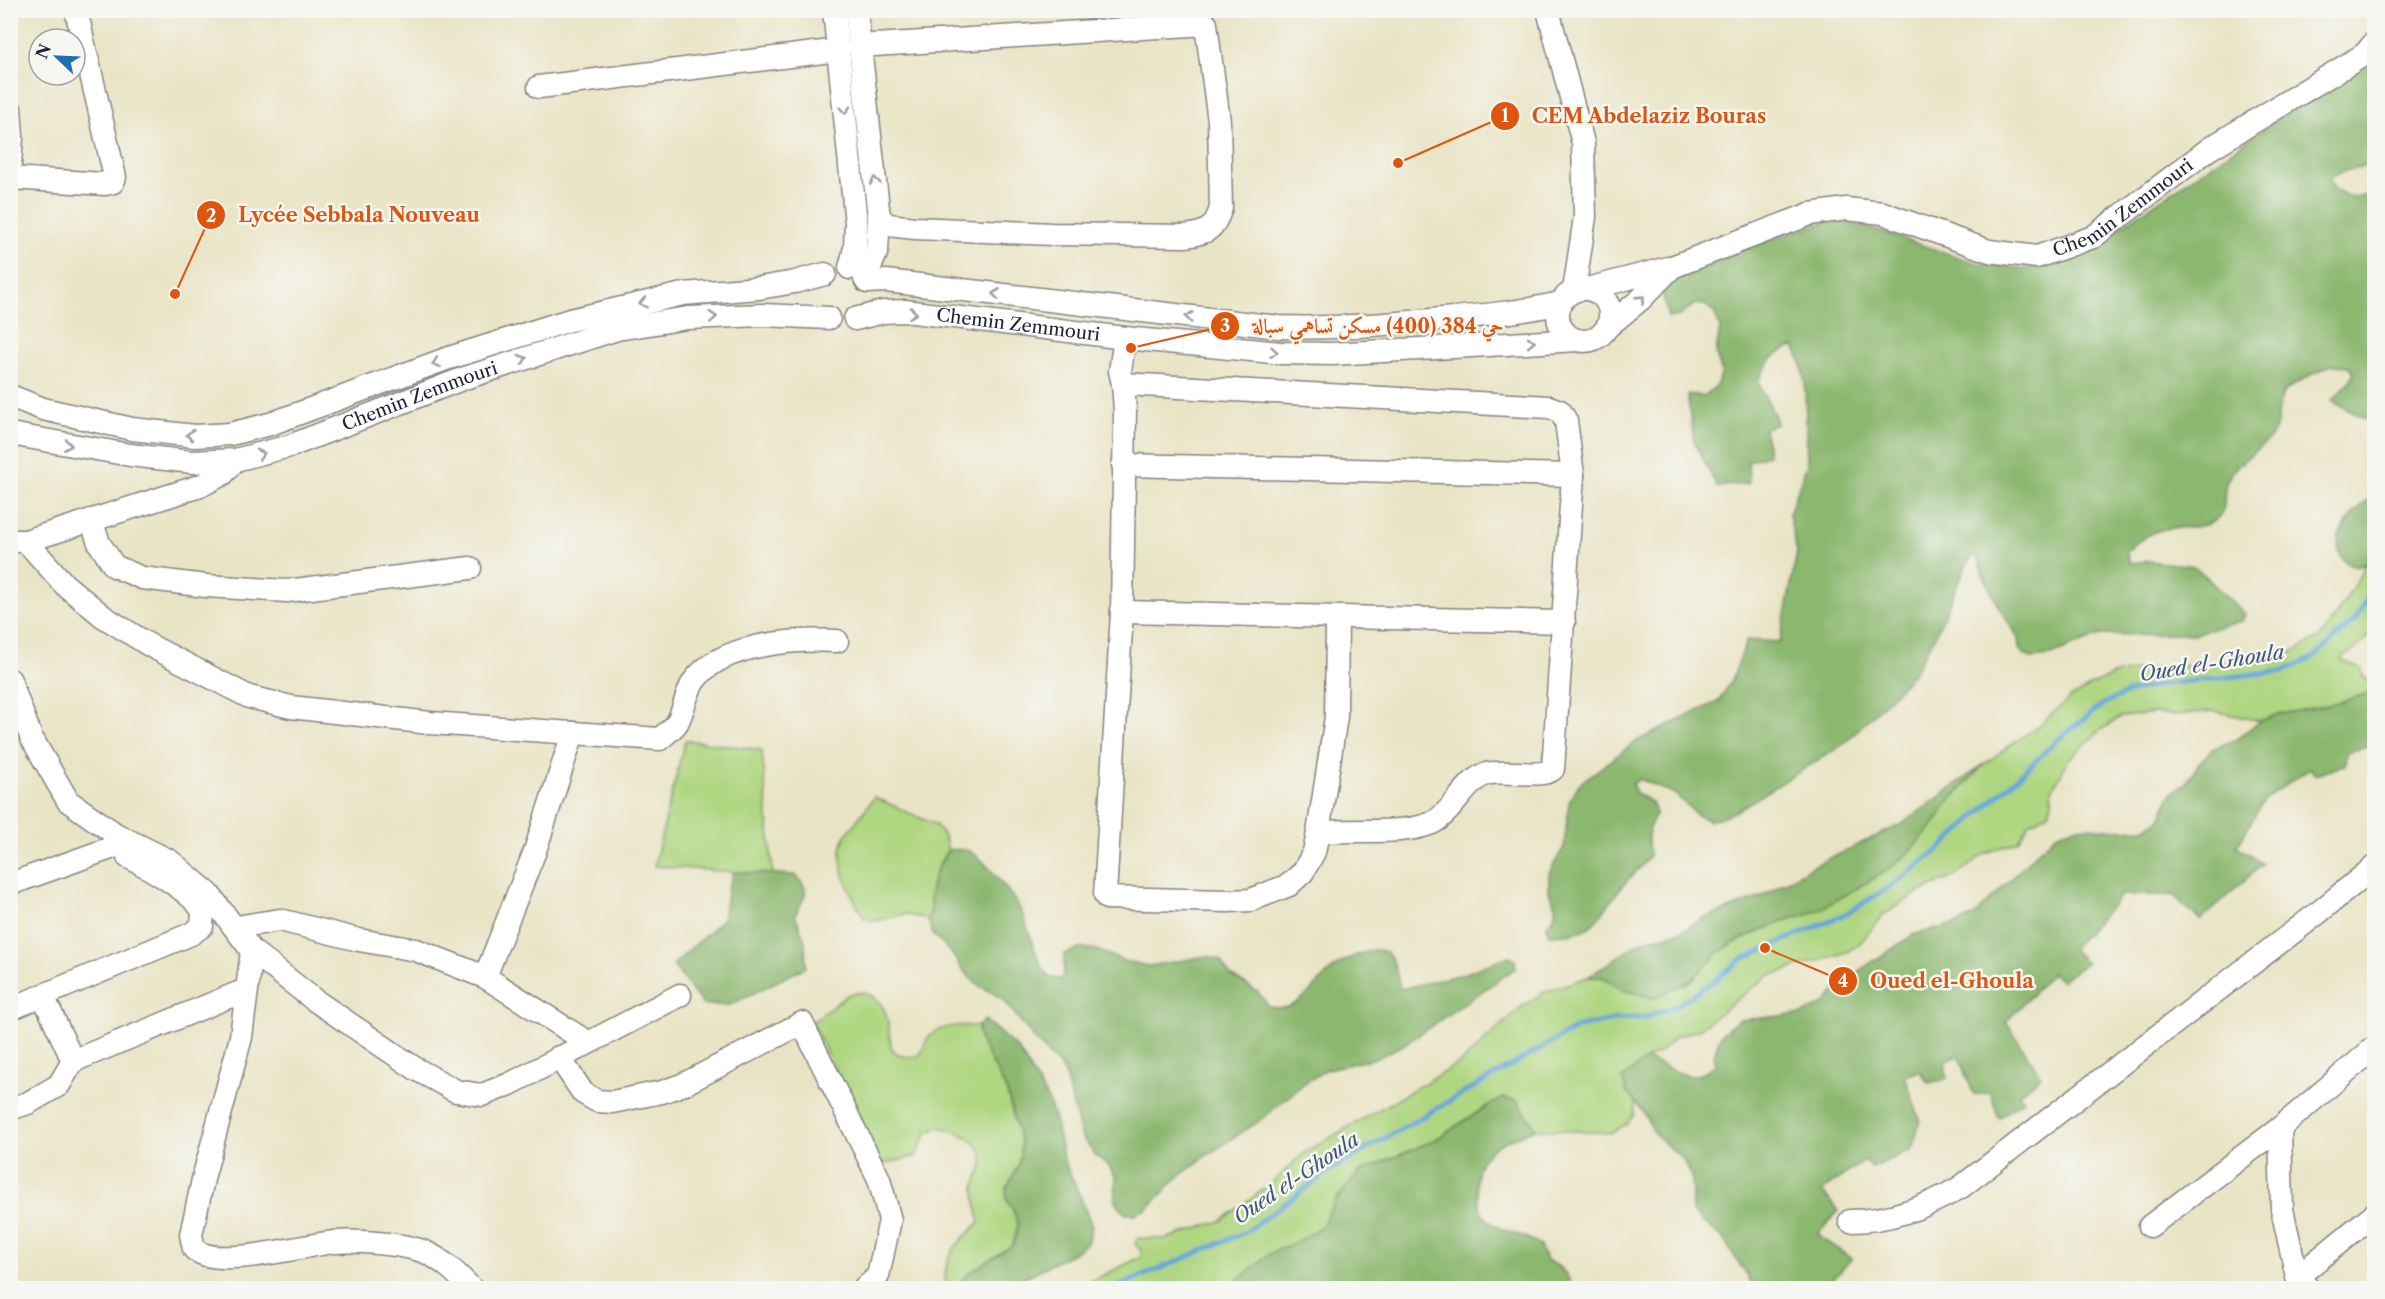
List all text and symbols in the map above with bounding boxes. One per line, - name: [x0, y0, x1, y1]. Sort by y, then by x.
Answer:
- north arrow: [27, 27, 87, 87]
- text: N: [31, 41, 55, 61]
- callout: CEM Abdelaziz Bouras: [1490, 97, 1779, 135]
- text: CEM Abdelaziz Bouras: [1532, 104, 1766, 128]
- text: 1: [1501, 105, 1509, 127]
- one-way arrow: [839, 106, 852, 115]
- street label: Chemin Zemmouri: [2050, 154, 2198, 261]
- one-way arrow: [869, 176, 882, 186]
- callout: Lycée Sebbala Nouveau: [196, 196, 492, 234]
- text: Lycée Sebbala Nouveau: [238, 203, 480, 227]
- text: 2: [206, 205, 216, 227]
- one-way arrow: [991, 288, 1000, 301]
- one-way arrow: [1634, 295, 1645, 306]
- one-way arrow: [639, 296, 649, 309]
- street label: Chemin Zemmouri: [935, 304, 1102, 346]
- one-way arrow: [908, 306, 917, 318]
- callout: حي 384 (400) مسكن تساهمي سبالة: [1210, 307, 1515, 345]
- one-way arrow: [708, 311, 717, 324]
- one-way arrow: [1185, 311, 1194, 324]
- text: حي 384 (400) مسكن تساهمي سبالة: [1251, 314, 1503, 345]
- text: 3: [1220, 315, 1230, 337]
- one-way arrow: [1527, 336, 1536, 348]
- one-way arrow: [1269, 345, 1278, 358]
- one-way arrow: [517, 354, 528, 366]
- one-way arrow: [431, 356, 442, 368]
- street label: Chemin Zemmouri: [339, 357, 501, 436]
- one-way arrow: [186, 429, 195, 442]
- one-way arrow: [63, 438, 73, 450]
- one-way arrow: [256, 448, 266, 461]
- water label: Oued el-Ghoula: [2138, 640, 2286, 686]
- callout: Oued el-Ghoula: [1828, 962, 2046, 1000]
- text: Oued el-Ghoula: [1870, 969, 2034, 993]
- text: 4: [1838, 970, 1848, 992]
- water label: Oued el-Ghoula: [1229, 1127, 1363, 1229]

